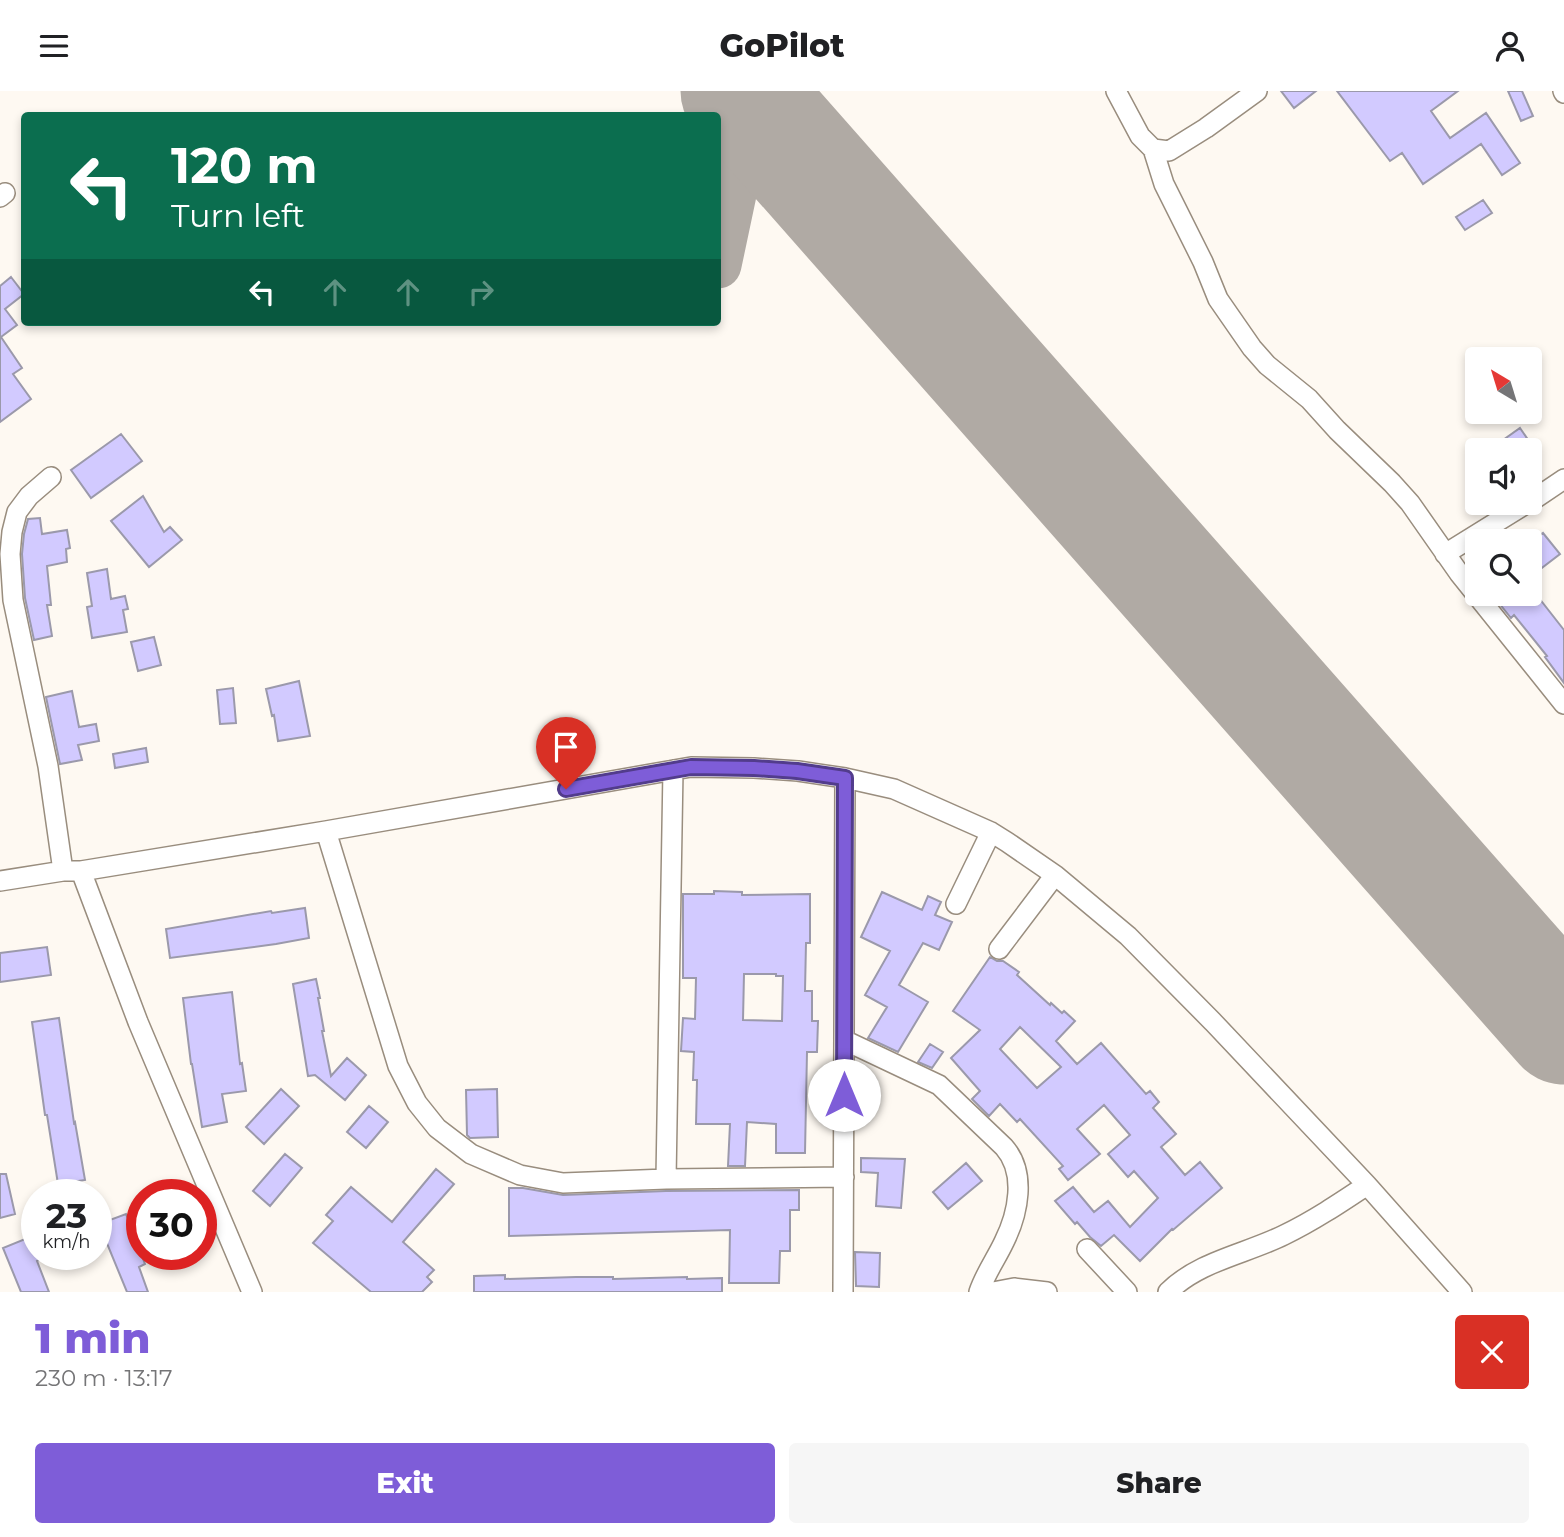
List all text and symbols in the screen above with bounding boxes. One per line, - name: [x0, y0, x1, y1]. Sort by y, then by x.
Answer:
- text: GoPilot: [719, 26, 845, 65]
- icon: menu: [35, 27, 73, 65]
- icon: person: [1491, 27, 1529, 65]
- text: 120 m: [171, 136, 318, 195]
- icon: left: [56, 140, 147, 231]
- text: Turn left: [171, 196, 305, 235]
- icon: left: [243, 273, 281, 311]
- icon: ahead: [316, 273, 354, 311]
- icon: ahead: [389, 273, 427, 311]
- icon: right: [462, 273, 500, 311]
- north arrow: [1465, 347, 1542, 423]
- map controls: [1465, 347, 1542, 606]
- button: sound: [1465, 438, 1542, 515]
- button: search: [1465, 529, 1542, 606]
- pin: [536, 717, 596, 789]
- icon: arrive: [547, 728, 585, 766]
- position arrow: [807, 1058, 881, 1132]
- speed limit sign: 30: [126, 1179, 217, 1270]
- text: 23: [46, 1194, 87, 1237]
- text: km/h: [42, 1231, 91, 1253]
- text: 1 min: [35, 1312, 151, 1364]
- button: close: [1455, 1315, 1529, 1389]
- text: 230 m · 13:17: [35, 1364, 173, 1392]
- button: Exit: [35, 1443, 775, 1523]
- button: Share: [789, 1443, 1529, 1523]

